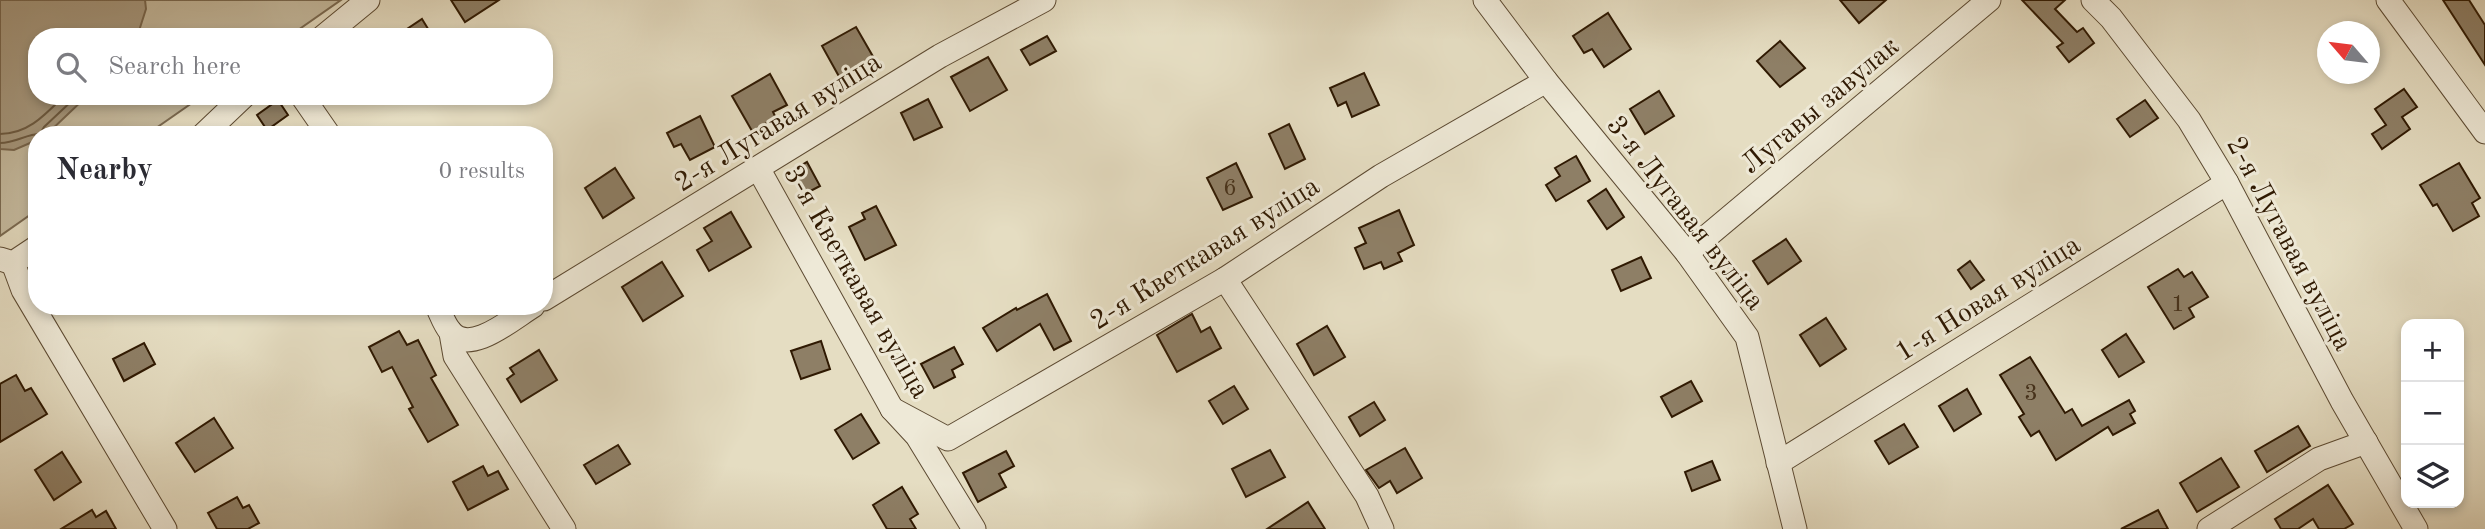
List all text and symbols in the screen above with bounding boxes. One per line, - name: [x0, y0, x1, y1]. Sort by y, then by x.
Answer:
- north arrow: [2317, 21, 2380, 84]
- search box: [28, 28, 553, 105]
- street label: Лугавы завулак: [1737, 33, 1905, 180]
- icon: search: [52, 48, 90, 86]
- street label: 2-я Лугавая вуліца: [670, 49, 887, 198]
- text: Search here: [108, 54, 241, 80]
- street label: 3-я Лугавая вуліца: [1600, 111, 1769, 316]
- street label: 2-я Лугавая вуліца: [2220, 133, 2357, 356]
- text: Nearby: [56, 156, 153, 186]
- text: 0 results: [439, 160, 525, 183]
- street label: 3-я Кветкавая вуліца: [777, 161, 934, 404]
- street label: 2-я Кветкавая вуліца: [1086, 173, 1325, 336]
- house number: 6: [1223, 177, 1237, 201]
- street label: 1-я Новая вуліца: [1891, 231, 2086, 368]
- house number: 1: [2171, 293, 2185, 317]
- map controls: [2401, 319, 2464, 508]
- button: +: [2401, 319, 2464, 382]
- house number: 3: [2024, 382, 2038, 406]
- button: −: [2401, 382, 2464, 445]
- button: layers: [2401, 445, 2464, 508]

